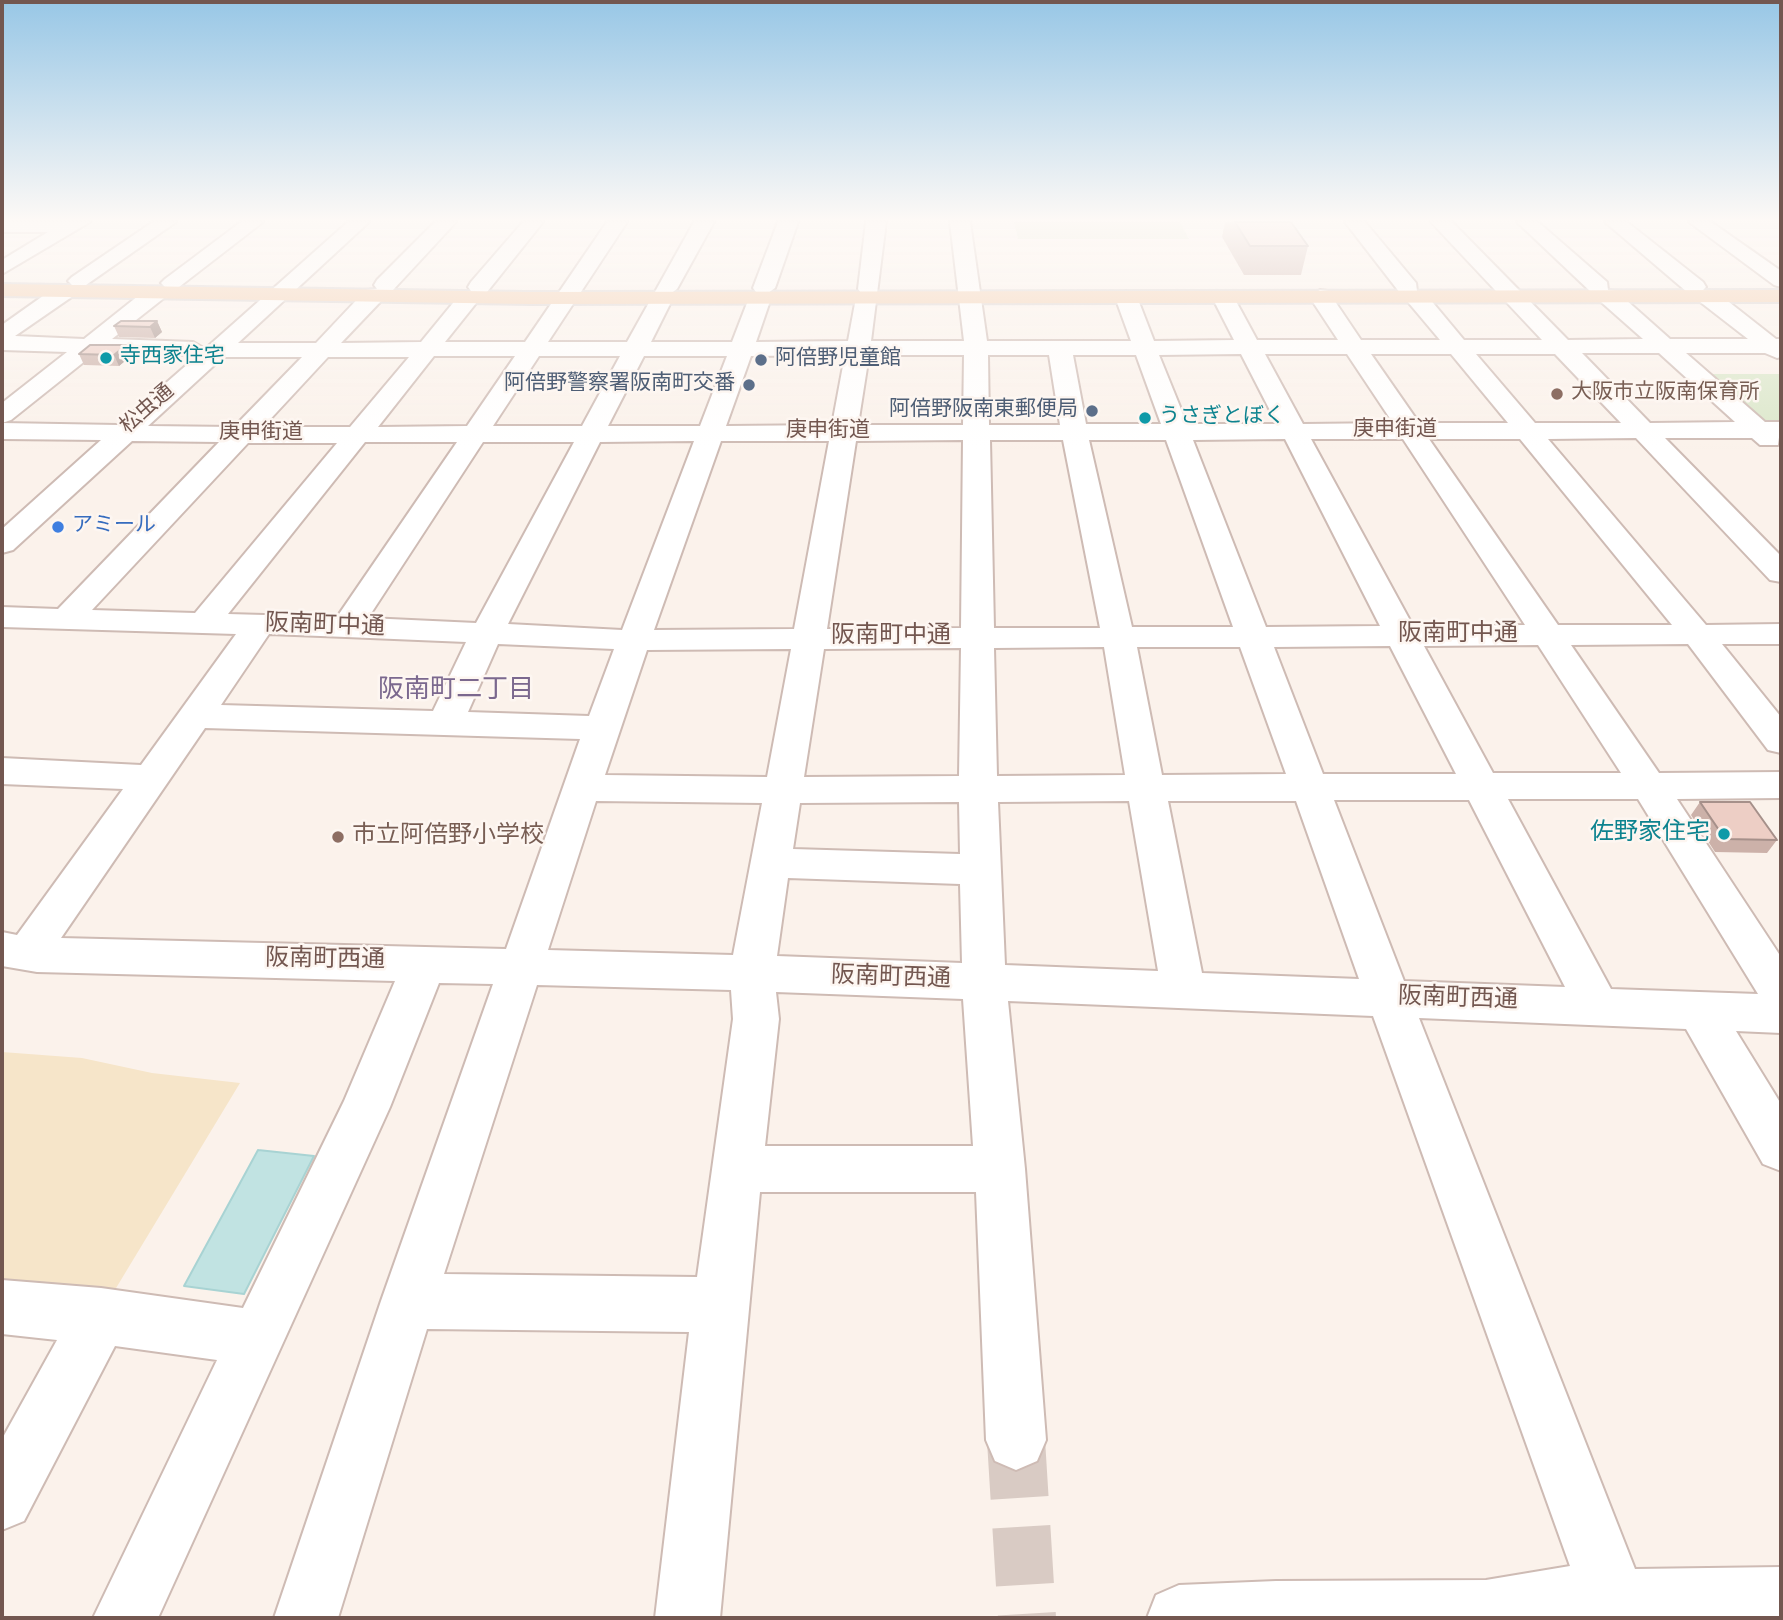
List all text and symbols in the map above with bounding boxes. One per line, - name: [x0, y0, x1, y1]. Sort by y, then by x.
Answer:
- place label: 寺西家住宅: [120, 345, 225, 371]
- place label: 阿倍野児童館: [775, 347, 901, 373]
- marker: 寺西家住宅: [98, 350, 114, 366]
- marker: 阿倍野児童館: [753, 352, 769, 368]
- place label: 阿倍野警察署阪南町交番: [504, 372, 735, 398]
- marker: 阿倍野警察署阪南町交番: [741, 377, 757, 393]
- street label: 松虫通: [116, 380, 180, 440]
- place label: 大阪市立阪南保育所: [1571, 381, 1760, 407]
- marker: 大阪市立阪南保育所: [1549, 386, 1565, 402]
- place label: 阿倍野阪南東郵便局: [889, 398, 1078, 424]
- marker: 阿倍野阪南東郵便局: [1084, 403, 1100, 419]
- place label: うさぎとぼく: [1159, 405, 1285, 431]
- marker: うさぎとぼく: [1137, 410, 1153, 426]
- street label: 庚申街道: [1353, 418, 1437, 444]
- street label: 庚申街道: [786, 419, 870, 445]
- street label: 庚申街道: [219, 421, 303, 447]
- place label: アミール: [72, 514, 156, 540]
- marker: アミール: [50, 519, 66, 535]
- street label: 阪南町中通: [265, 611, 385, 643]
- street label: 阪南町中通: [1398, 621, 1518, 649]
- street label: 阪南町中通: [831, 623, 951, 651]
- district label: 阪南町二丁目: [378, 676, 534, 708]
- place label: 佐野家住宅: [1590, 820, 1710, 848]
- place label: 市立阿倍野小学校: [352, 823, 544, 851]
- marker: 佐野家住宅: [1716, 826, 1732, 842]
- marker: 市立阿倍野小学校: [330, 829, 346, 845]
- street label: 阪南町西通: [265, 946, 385, 976]
- street label: 阪南町西通: [831, 963, 951, 995]
- street label: 阪南町西通: [1398, 984, 1518, 1016]

